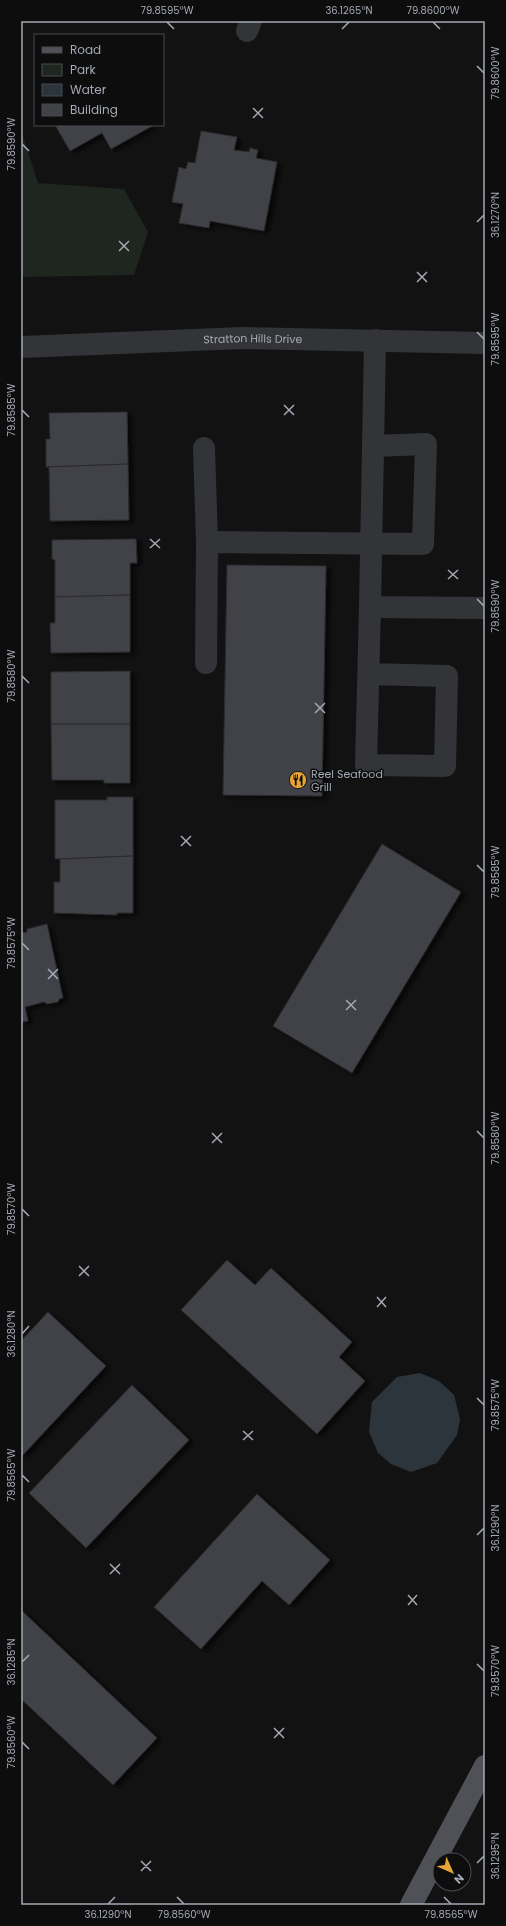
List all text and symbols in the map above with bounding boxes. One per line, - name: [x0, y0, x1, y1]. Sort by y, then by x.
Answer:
- text: 79.8595°W: [141, 3, 194, 18]
- text: 36.1265°N: [325, 3, 373, 18]
- text: 79.8600°W: [407, 3, 460, 18]
- legend: [34, 34, 164, 126]
- text: Road: [70, 41, 101, 58]
- text: 79.8600°W: [488, 46, 503, 99]
- text: Park: [70, 61, 97, 78]
- text: Water: [70, 81, 107, 98]
- text: Building: [70, 101, 118, 118]
- text: 79.8590°W: [4, 117, 19, 170]
- text: 36.1270°N: [488, 192, 503, 238]
- text: 79.8595°W: [488, 312, 503, 365]
- street label: Stratton Hills Drive: [203, 330, 303, 348]
- text: 79.8585°W: [4, 383, 19, 436]
- text: 79.8590°W: [488, 579, 503, 632]
- text: 79.8580°W: [4, 649, 19, 702]
- place label: Reel Seafood Grill: [311, 766, 383, 795]
- restaurant icon: Reel Seafood Grill: [288, 770, 308, 790]
- text: 79.8585°W: [488, 845, 503, 898]
- text: 79.8575°W: [4, 917, 19, 969]
- text: 79.8580°W: [488, 1111, 503, 1164]
- text: 79.8570°W: [4, 1183, 19, 1235]
- text: 36.1280°N: [4, 1310, 19, 1358]
- text: 79.8575°W: [488, 1379, 503, 1431]
- text: 79.8565°W: [4, 1448, 19, 1501]
- text: 36.1290°N: [488, 1505, 503, 1552]
- text: 36.1285°N: [4, 1638, 19, 1686]
- text: 79.8570°W: [488, 1645, 503, 1697]
- text: 79.8560°W: [4, 1715, 19, 1768]
- text: 36.1295°N: [488, 1833, 503, 1880]
- north arrow: [432, 1852, 472, 1892]
- text: N: [450, 1870, 468, 1888]
- text: 36.1290°N: [85, 1907, 132, 1922]
- text: 79.8560°W: [158, 1907, 211, 1922]
- text: 79.8565°W: [425, 1907, 478, 1922]

